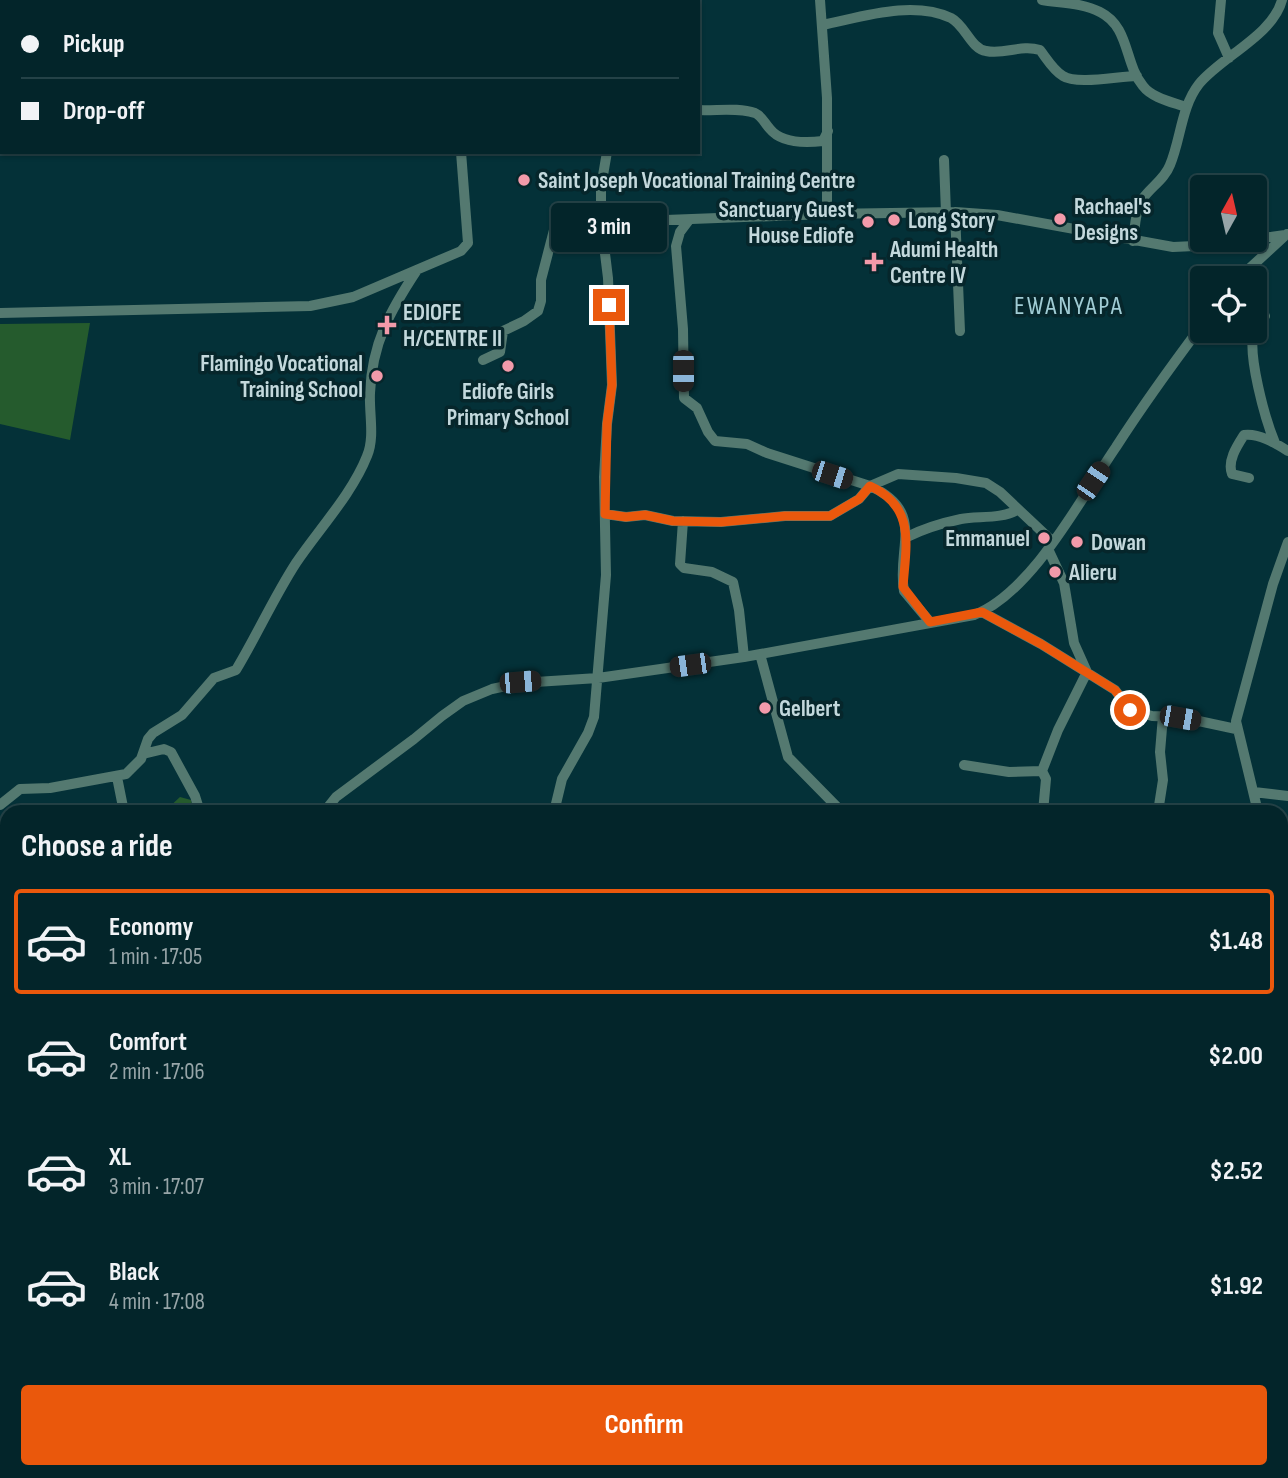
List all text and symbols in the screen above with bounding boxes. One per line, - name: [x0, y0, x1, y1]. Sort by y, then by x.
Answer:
- text: Pickup: [63, 29, 125, 60]
- text: Drop-off: [63, 96, 144, 127]
- place label: Saint Joseph Vocational Training Centre: [538, 167, 855, 195]
- marker: Saint Joseph Vocational Training Centre: [516, 172, 532, 188]
- north arrow: [1190, 175, 1267, 252]
- map controls: [1190, 175, 1267, 343]
- place label: Rachael's Designs: [1074, 193, 1151, 247]
- place label: Sanctuary Guest House Ediofe: [718, 196, 854, 250]
- callout: 3 min: [551, 204, 667, 252]
- place label: Long Story: [908, 207, 996, 235]
- marker: Rachael's Designs: [1052, 211, 1068, 227]
- marker: Long Story: [886, 212, 902, 228]
- text: 3 min: [587, 213, 631, 241]
- marker: Sanctuary Guest House Ediofe: [860, 214, 876, 230]
- place label: Adumi Health Centre IV: [889, 236, 998, 290]
- marker: Adumi Health Centre IV: [864, 252, 884, 272]
- button: locate: [1190, 266, 1267, 343]
- route end: [593, 289, 625, 321]
- district label: EWANYAPA: [1014, 291, 1124, 322]
- place label: EDIOFE H/CENTRE II: [403, 299, 502, 353]
- marker: EDIOFE H/CENTRE II: [377, 315, 397, 335]
- place label: Flamingo Vocational Training School: [200, 350, 363, 404]
- car: [673, 350, 694, 392]
- marker: Ediofe Girls Primary School: [500, 358, 516, 374]
- marker: Flamingo Vocational Training School: [369, 368, 385, 384]
- place label: Ediofe Girls Primary School: [447, 378, 569, 432]
- car: [1073, 458, 1114, 504]
- car: [809, 459, 856, 491]
- place label: Emmanuel: [945, 525, 1030, 553]
- place label: Dowan: [1091, 529, 1146, 557]
- marker: Emmanuel: [1036, 530, 1052, 546]
- marker: Dowan: [1069, 534, 1085, 550]
- place label: Alieru: [1068, 559, 1117, 587]
- marker: Alieru: [1047, 564, 1063, 580]
- car: [668, 652, 713, 678]
- car: [499, 670, 542, 694]
- route start: [1114, 694, 1146, 726]
- place label: Gelbert: [779, 695, 841, 723]
- marker: Gelbert: [757, 700, 773, 716]
- car: [1158, 704, 1203, 732]
- text: Choose a ride: [21, 827, 173, 866]
- icon: car: [25, 910, 88, 973]
- text: Economy: [109, 912, 193, 943]
- text: $1.48: [1208, 926, 1263, 957]
- text: 1 min · 17:05: [109, 943, 202, 971]
- icon: car: [25, 1025, 88, 1088]
- text: Comfort: [109, 1027, 187, 1058]
- text: $2.00: [1208, 1041, 1263, 1072]
- text: 2 min · 17:06: [109, 1058, 205, 1086]
- icon: car: [25, 1140, 88, 1203]
- text: XL: [109, 1142, 131, 1173]
- text: $2.52: [1210, 1156, 1263, 1187]
- text: 3 min · 17:07: [109, 1173, 204, 1201]
- icon: car: [25, 1255, 88, 1318]
- text: Black: [109, 1257, 159, 1288]
- text: $1.92: [1210, 1271, 1263, 1302]
- text: 4 min · 17:08: [109, 1288, 205, 1316]
- button: Confirm: [21, 1385, 1267, 1465]

